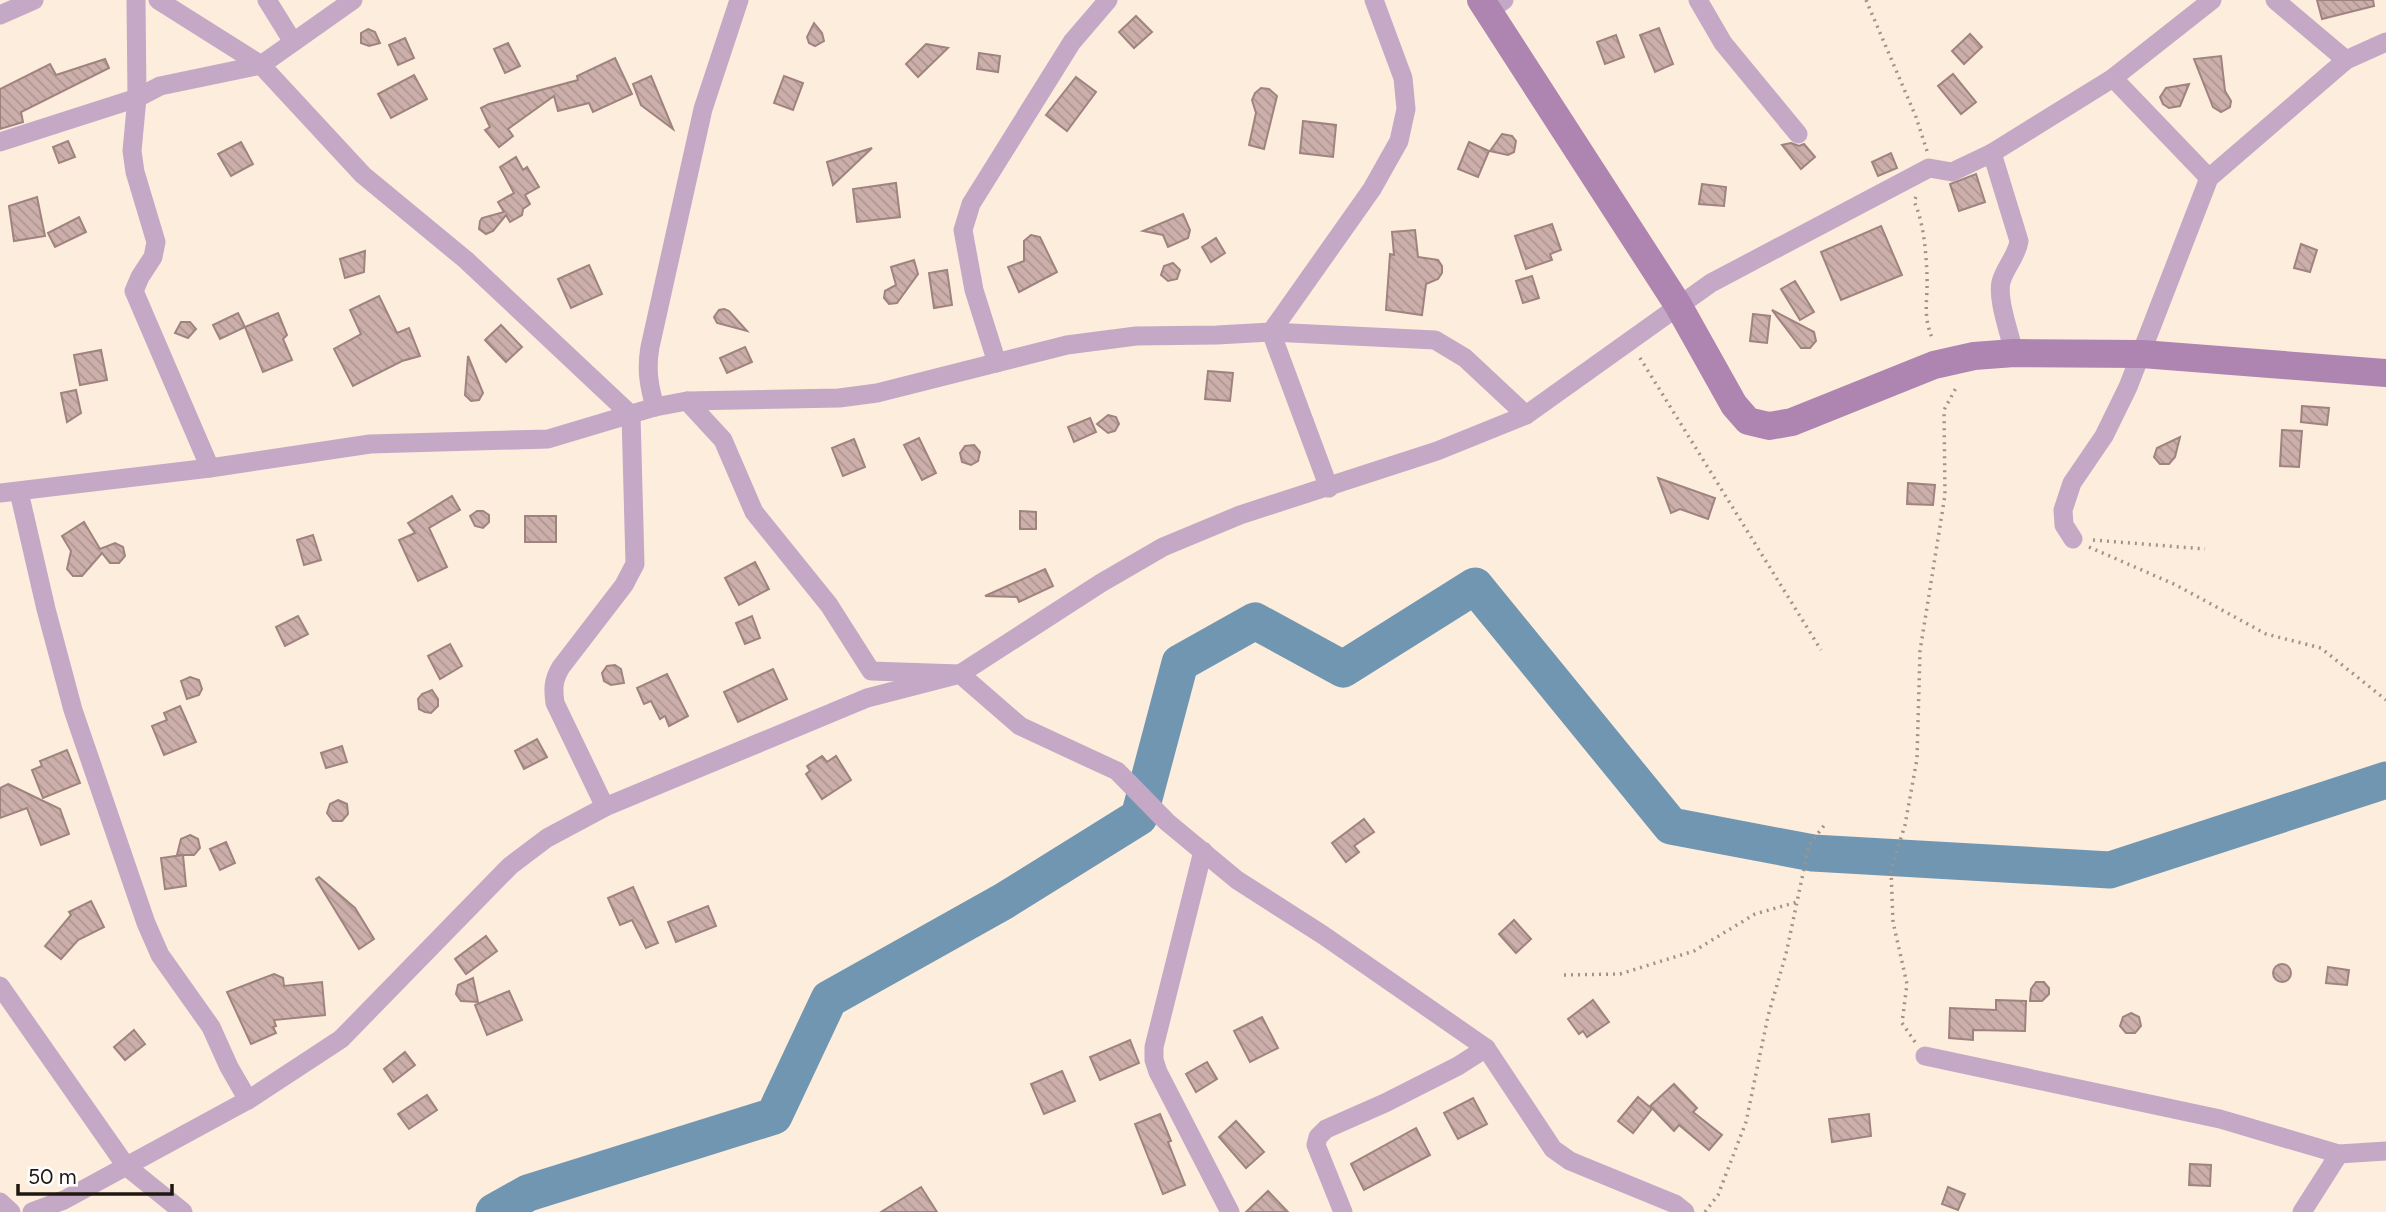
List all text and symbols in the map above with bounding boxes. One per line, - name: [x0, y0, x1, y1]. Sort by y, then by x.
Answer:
- scale bar: [18, 1152, 172, 1196]
- text: 50 m: [28, 1164, 77, 1189]

